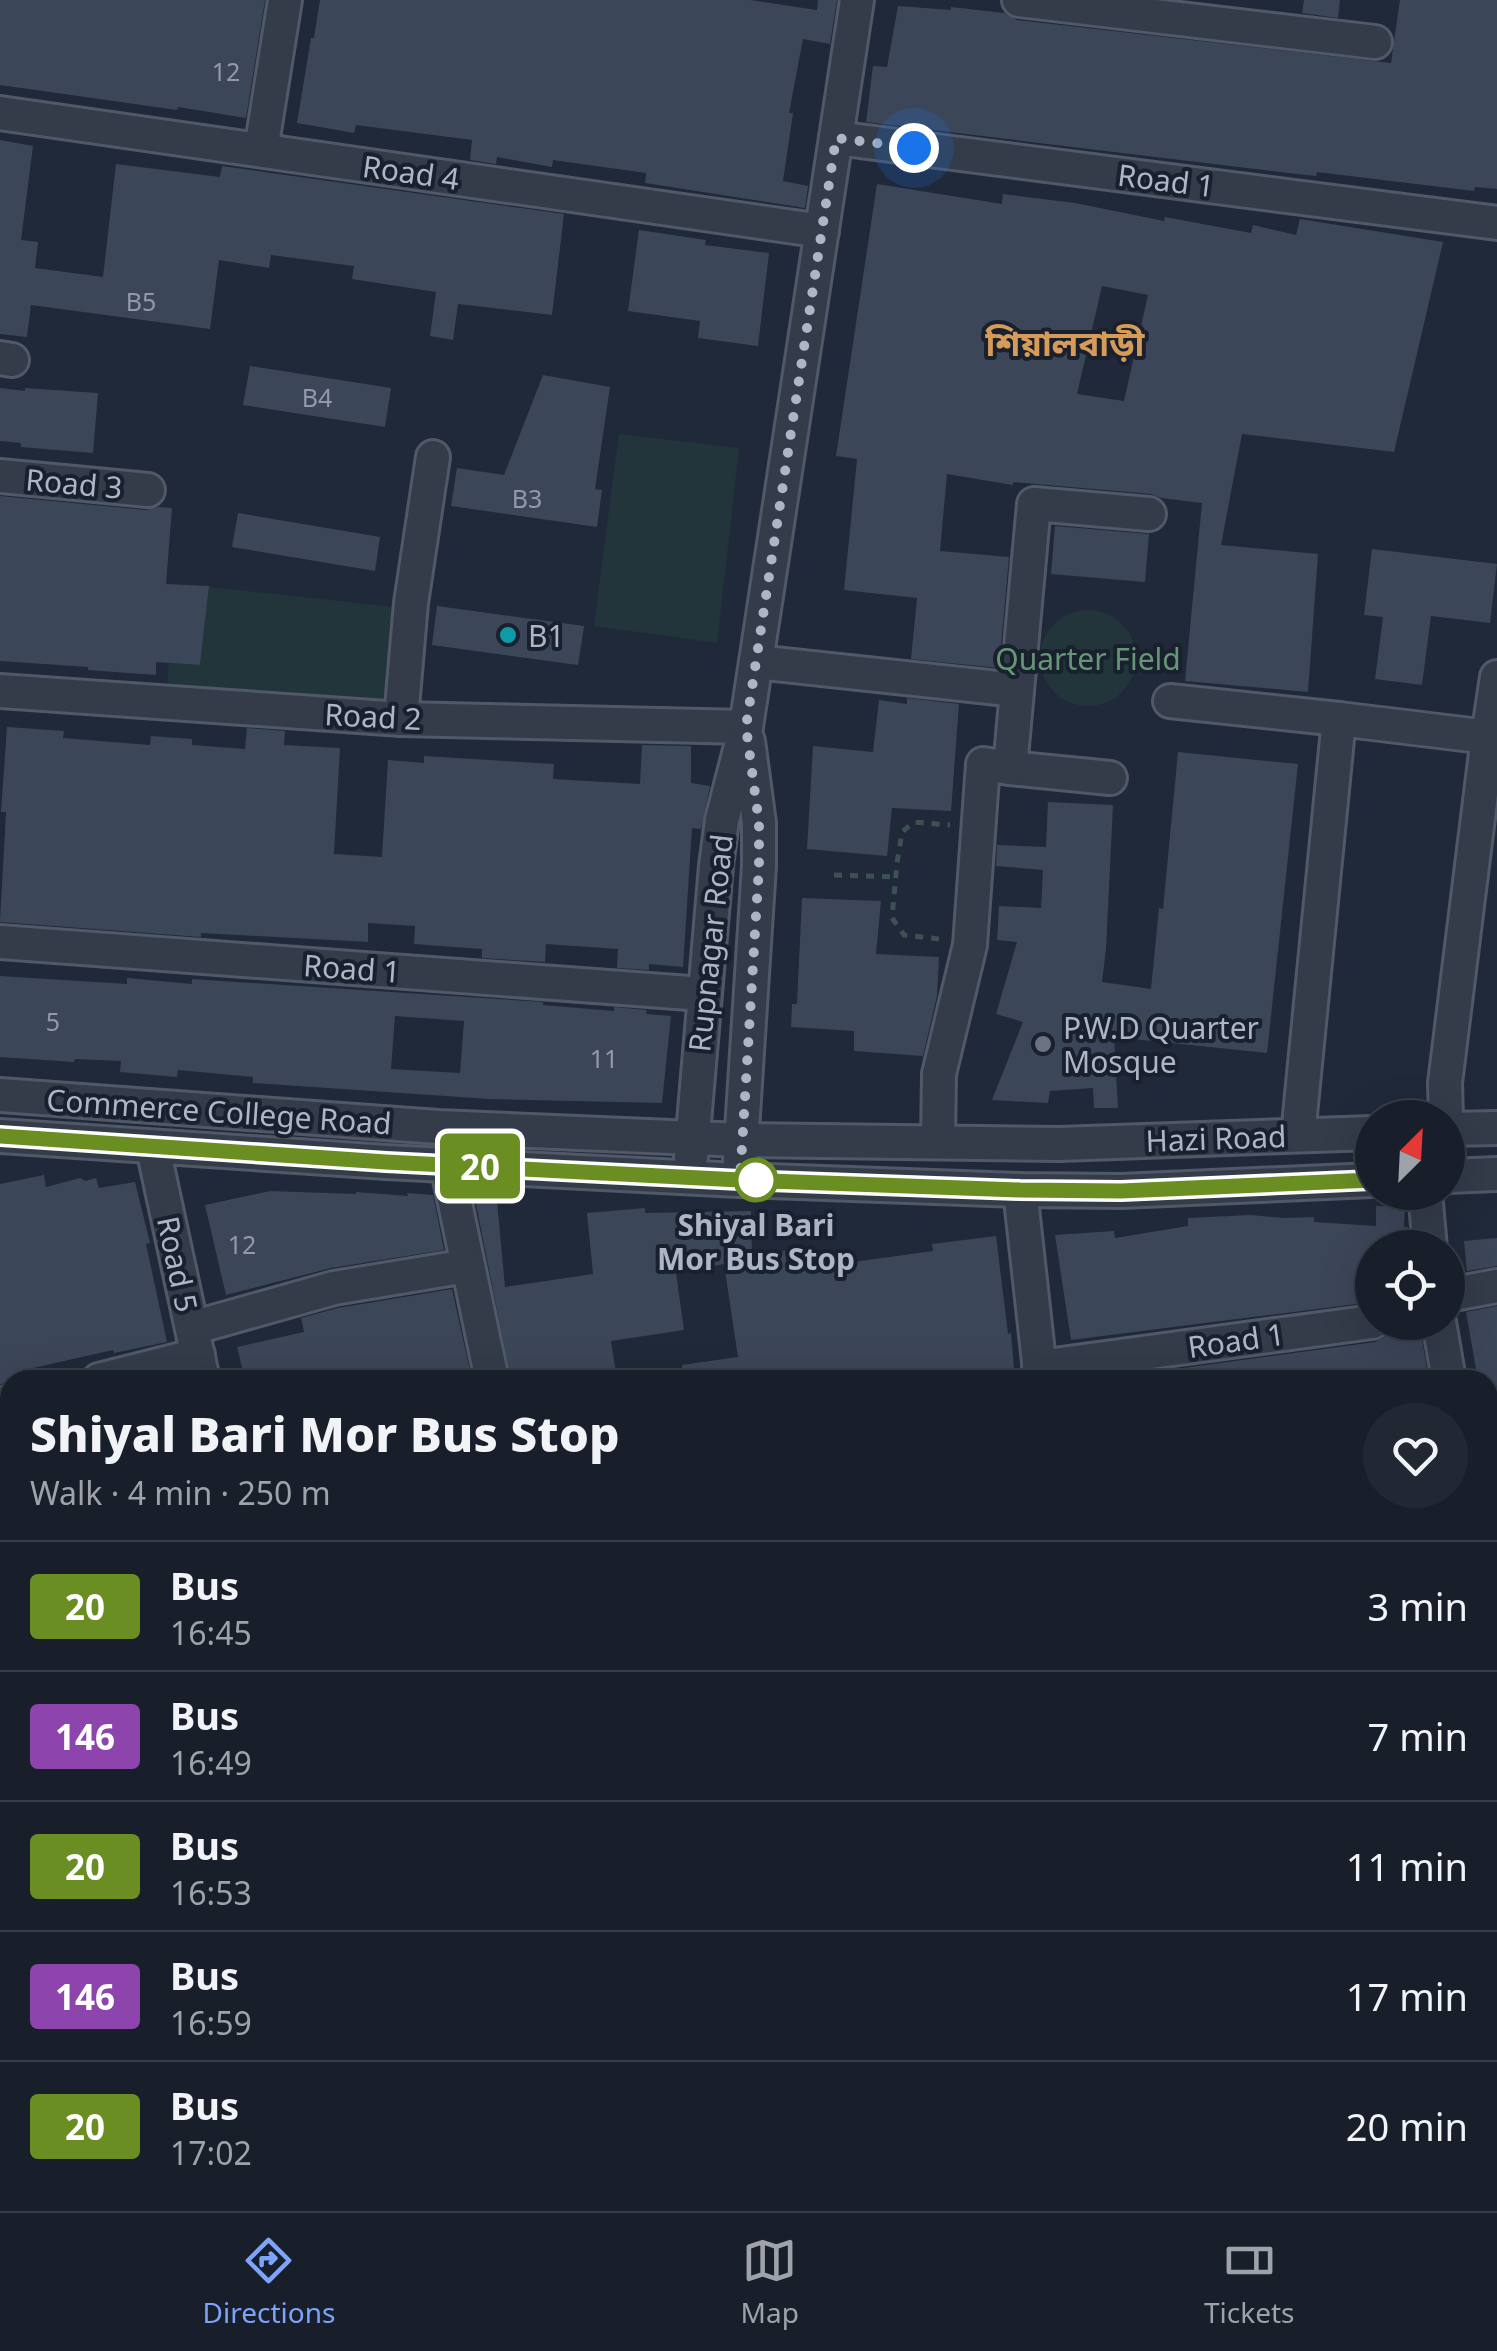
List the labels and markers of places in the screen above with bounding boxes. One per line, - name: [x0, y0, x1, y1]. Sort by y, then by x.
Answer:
- place label: B1: [528, 615, 565, 656]
- marker: B1: [497, 624, 519, 646]
- place label: P.W.D Quarter Mosque: [1063, 1007, 1259, 1082]
- marker: P.W.D Quarter Mosque: [1032, 1033, 1054, 1055]
- marker: Shiyal Bari Mor Bus Stop: [735, 1159, 777, 1201]
- place label: Shiyal Bari Mor Bus Stop: [657, 1204, 855, 1279]

